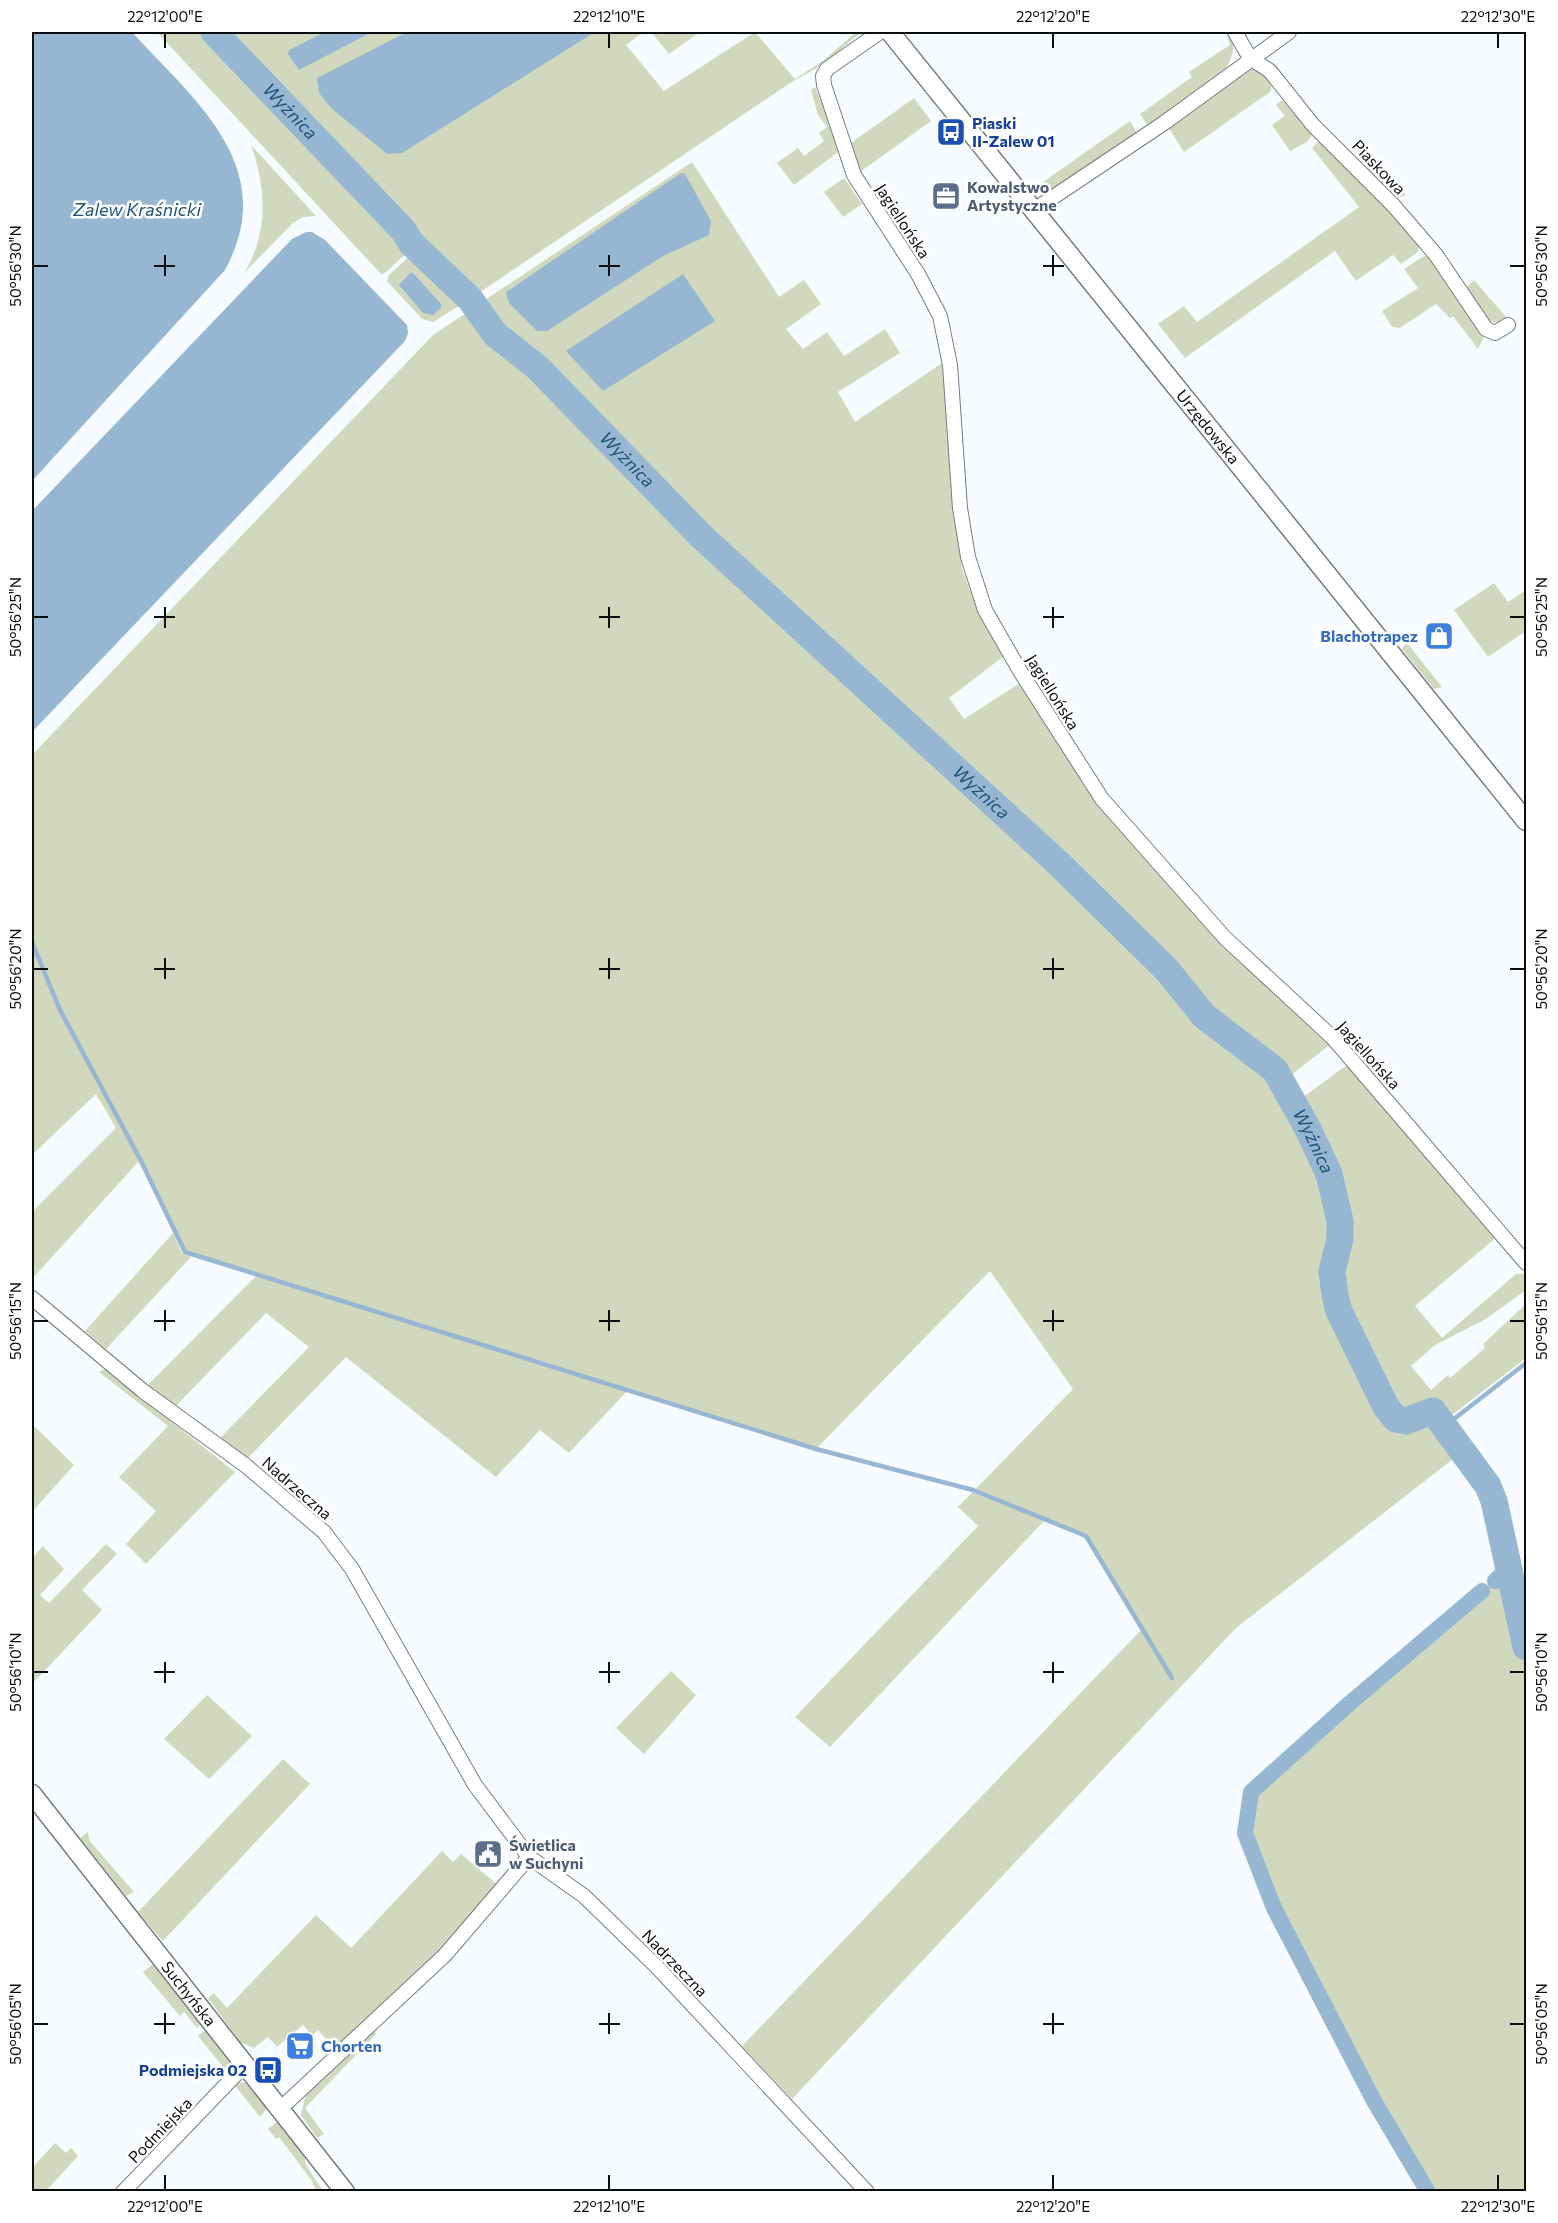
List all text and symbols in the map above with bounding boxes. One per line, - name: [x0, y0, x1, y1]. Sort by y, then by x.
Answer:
- text: 22°12'00"E: [127, 7, 203, 25]
- text: 22°12'10"E: [573, 7, 645, 25]
- text: 22°12'20"E: [1016, 7, 1090, 25]
- text: 22°12'30"E: [1461, 7, 1535, 25]
- water label: Wyżnica: [259, 78, 323, 144]
- place label: Piaski II-Zalew 01: [972, 113, 1055, 150]
- bus stop icon: Piaski II-Zalew 01: [935, 116, 967, 148]
- street label: Piaskowa: [1349, 135, 1410, 198]
- place label: Kowalstwo Artystyczne: [967, 177, 1057, 214]
- street label: Jagiellońska: [872, 180, 935, 262]
- office icon: Kowalstwo Artystyczne: [930, 180, 962, 212]
- water label: Zalew Kraśnicki: [72, 198, 202, 220]
- text: 50°56'30"N: [6, 225, 24, 307]
- text: 50°56'30"N: [1532, 225, 1550, 307]
- street label: Urzędowska: [1173, 385, 1244, 467]
- water label: Wyżnica: [596, 427, 660, 492]
- text: 50°56'25"N: [6, 577, 24, 657]
- text: 50°56'25"N: [1532, 577, 1550, 657]
- shop icon: Blachotrapez: [1423, 620, 1455, 652]
- place label: Blachotrapez: [1320, 626, 1418, 645]
- street label: Jagiellońska: [1023, 650, 1084, 733]
- water label: Wyżnica: [949, 760, 1015, 823]
- text: 50°56'20"N: [6, 928, 24, 1010]
- text: 50°56'20"N: [1532, 928, 1550, 1010]
- street label: Jagiellońska: [1334, 1017, 1405, 1093]
- water label: Wyżnica: [1289, 1104, 1339, 1177]
- text: 50°56'15"N: [6, 1282, 24, 1360]
- text: 50°56'15"N: [1532, 1282, 1550, 1360]
- street label: Nadrzeczna: [259, 1452, 336, 1523]
- text: 50°56'10"N: [6, 1632, 24, 1712]
- text: 50°56'10"N: [1532, 1632, 1550, 1712]
- place label: Świetlica w Suchyni: [509, 1835, 583, 1872]
- public building icon: Świetlica w Suchyni: [472, 1838, 504, 1870]
- street label: Nadrzeczna: [639, 1925, 712, 2000]
- street label: Suchyńska: [158, 1957, 221, 2029]
- text: 50°56'05"N: [6, 1983, 24, 2065]
- text: 50°56'05"N: [1532, 1983, 1550, 2065]
- supermarket icon: Chorten: [284, 2030, 316, 2062]
- place label: Chorten: [321, 2036, 382, 2055]
- bus stop icon: Podmiejska 02: [252, 2054, 284, 2086]
- place label: Podmiejska 02: [139, 2060, 247, 2079]
- street label: Podmiejska: [124, 2093, 195, 2166]
- text: 22°12'00"E: [127, 2197, 203, 2215]
- text: 22°12'10"E: [573, 2197, 645, 2215]
- text: 22°12'20"E: [1016, 2197, 1090, 2215]
- text: 22°12'30"E: [1461, 2197, 1535, 2215]

